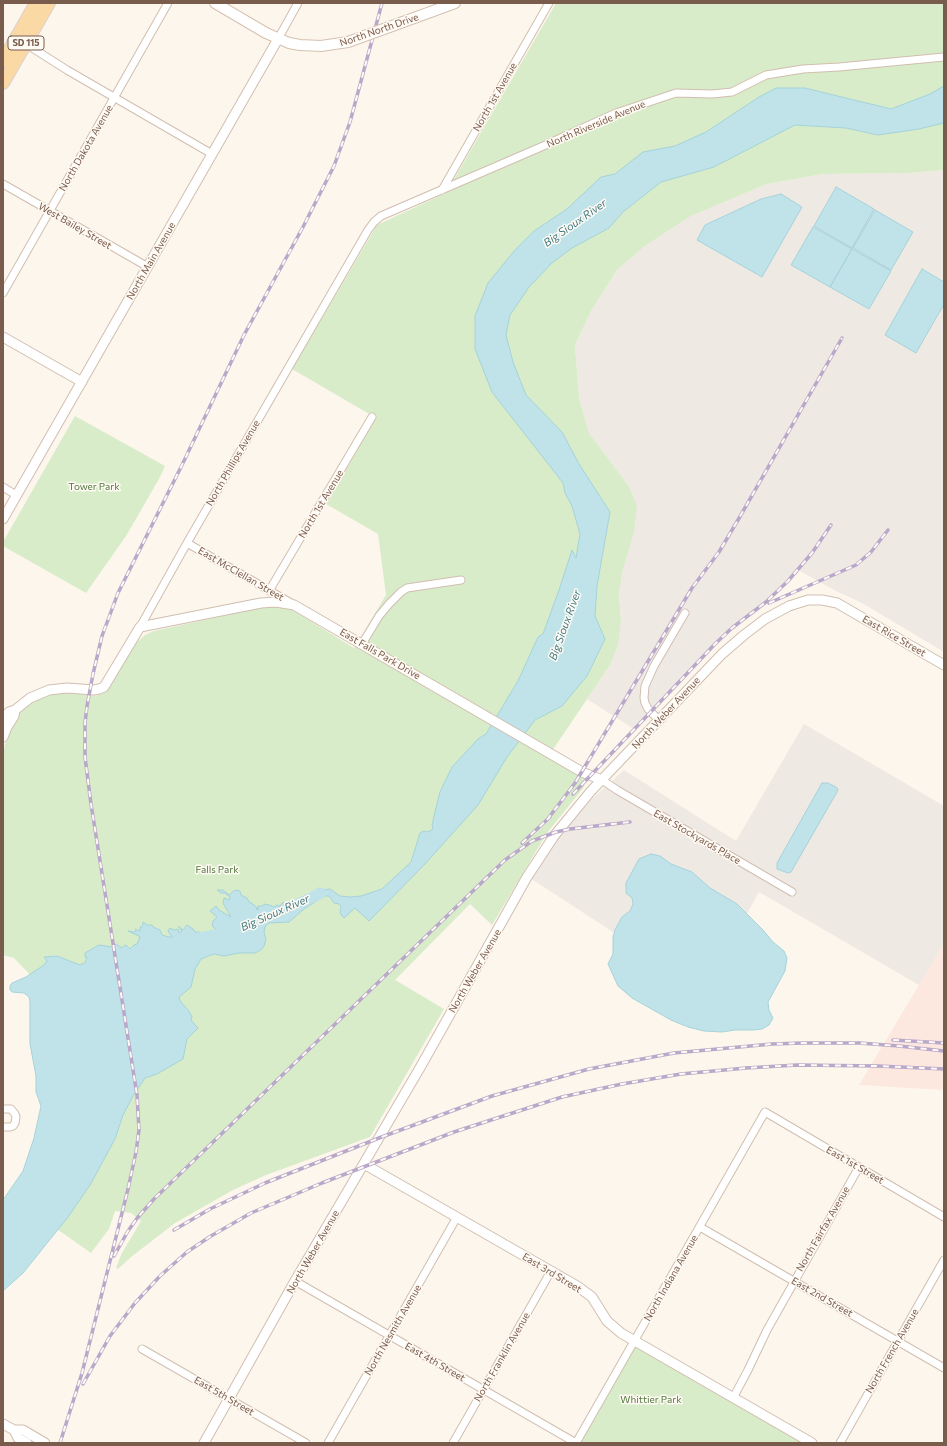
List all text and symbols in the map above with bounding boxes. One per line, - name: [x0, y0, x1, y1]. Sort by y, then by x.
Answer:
- street label: North North Drive: [338, 11, 420, 49]
- road number: SD 115: [8, 36, 44, 50]
- street label: North 1st Avenue: [470, 60, 520, 134]
- street label: North Riverside Avenue: [545, 98, 647, 150]
- street label: North Dakota Avenue: [56, 103, 116, 193]
- water label: Big Sioux River: [541, 196, 609, 250]
- street label: West Bailey Street: [36, 200, 114, 252]
- street label: North Main Avenue: [124, 220, 178, 302]
- street label: North Phillips Avenue: [204, 418, 262, 508]
- street label: North 1st Avenue: [296, 468, 346, 540]
- park label: Tower Park: [68, 481, 120, 493]
- street label: East McClellan Street: [196, 545, 286, 603]
- water label: Big Sioux River: [546, 588, 584, 662]
- street label: East Rice Street: [860, 613, 928, 659]
- street label: East Falls Park Drive: [338, 626, 422, 682]
- street label: North Weber Avenue: [629, 674, 703, 752]
- street label: East Stockyards Place: [651, 807, 743, 867]
- park label: Falls Park: [195, 864, 239, 876]
- water label: Big Sioux River: [239, 892, 311, 934]
- street label: North Weber Avenue: [446, 927, 504, 1015]
- street label: East 1st Street: [824, 1144, 886, 1186]
- street label: North Fairfax Avenue: [794, 1184, 852, 1274]
- street label: North Weber Avenue: [284, 1208, 342, 1296]
- street label: North Indiana Avenue: [641, 1233, 701, 1323]
- street label: East 3rd Street: [520, 1251, 584, 1295]
- street label: East 2nd Street: [789, 1275, 855, 1319]
- street label: North Nesmith Avenue: [362, 1282, 424, 1378]
- street label: North French Avenue: [863, 1307, 921, 1395]
- street label: North Franklin Avenue: [472, 1310, 532, 1404]
- street label: East 4th Street: [403, 1340, 467, 1384]
- street label: East 5th Street: [192, 1374, 256, 1418]
- park label: Whittier Park: [620, 1394, 682, 1406]

